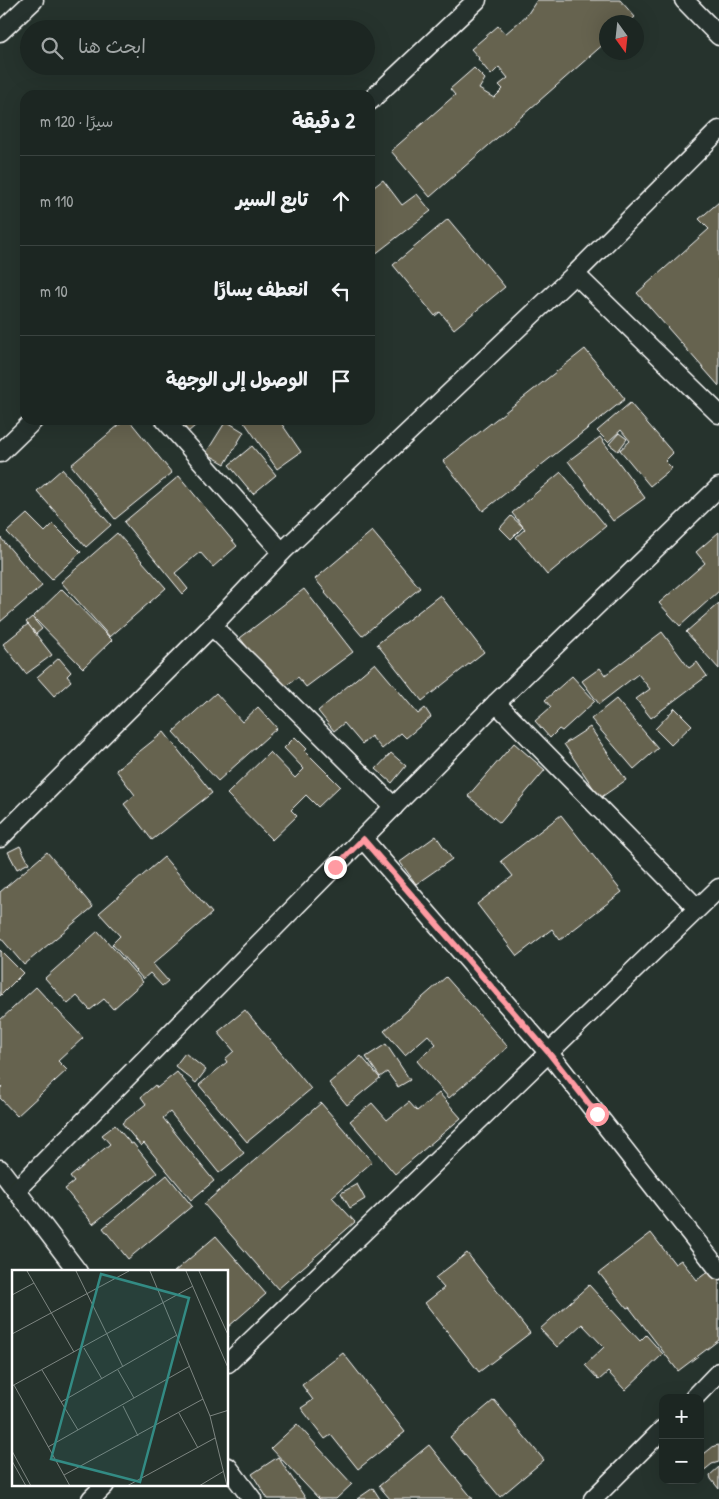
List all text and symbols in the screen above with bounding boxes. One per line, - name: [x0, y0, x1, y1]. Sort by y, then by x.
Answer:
- north arrow: [599, 15, 644, 60]
- search box: [20, 20, 375, 75]
- text: ابحث هنا: [78, 33, 146, 59]
- icon: search: [38, 34, 66, 62]
- text: 2 دقيقة: [292, 106, 355, 135]
- text: سيرًا · 120 m: [40, 110, 113, 132]
- text: تابع السير: [236, 186, 308, 212]
- icon: ahead: [327, 187, 355, 215]
- text: 110 m: [40, 190, 73, 212]
- text: انعطف يسارًا: [214, 276, 308, 302]
- icon: left: [327, 277, 355, 305]
- text: 10 m: [40, 280, 68, 302]
- text: الوصول إلى الوجهة: [166, 366, 308, 392]
- icon: arrive: [327, 367, 355, 395]
- route end: [324, 856, 347, 879]
- route start: [586, 1103, 609, 1126]
- inset map: [12, 1270, 229, 1486]
- map controls: [659, 1394, 704, 1484]
- button: +: [659, 1394, 704, 1439]
- button: −: [659, 1439, 704, 1484]

